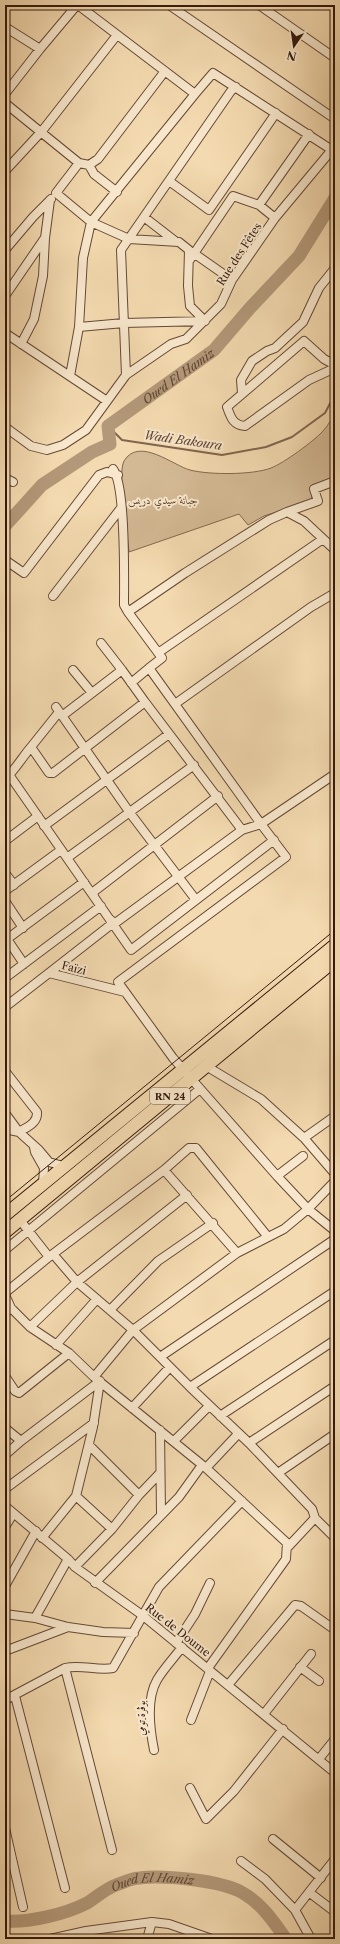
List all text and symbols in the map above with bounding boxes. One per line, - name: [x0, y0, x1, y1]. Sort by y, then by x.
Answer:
- north arrow: [274, 26, 314, 66]
- text: N: [285, 48, 298, 64]
- street label: Rue des Fêtes: [213, 220, 265, 288]
- water label: Oued El Hamiz: [139, 345, 217, 407]
- water label: Wadi Bakoura: [143, 427, 223, 453]
- park label: جبانة سيدي دريس: [128, 493, 198, 509]
- street label: Faïzi: [60, 958, 88, 978]
- road number: RN 24: [150, 1088, 190, 1104]
- street label: Rue de Doume: [143, 1600, 213, 1660]
- street label: بوڤرة تومي: [134, 1700, 150, 1736]
- water label: Oued El Hamiz: [108, 1870, 196, 1894]

